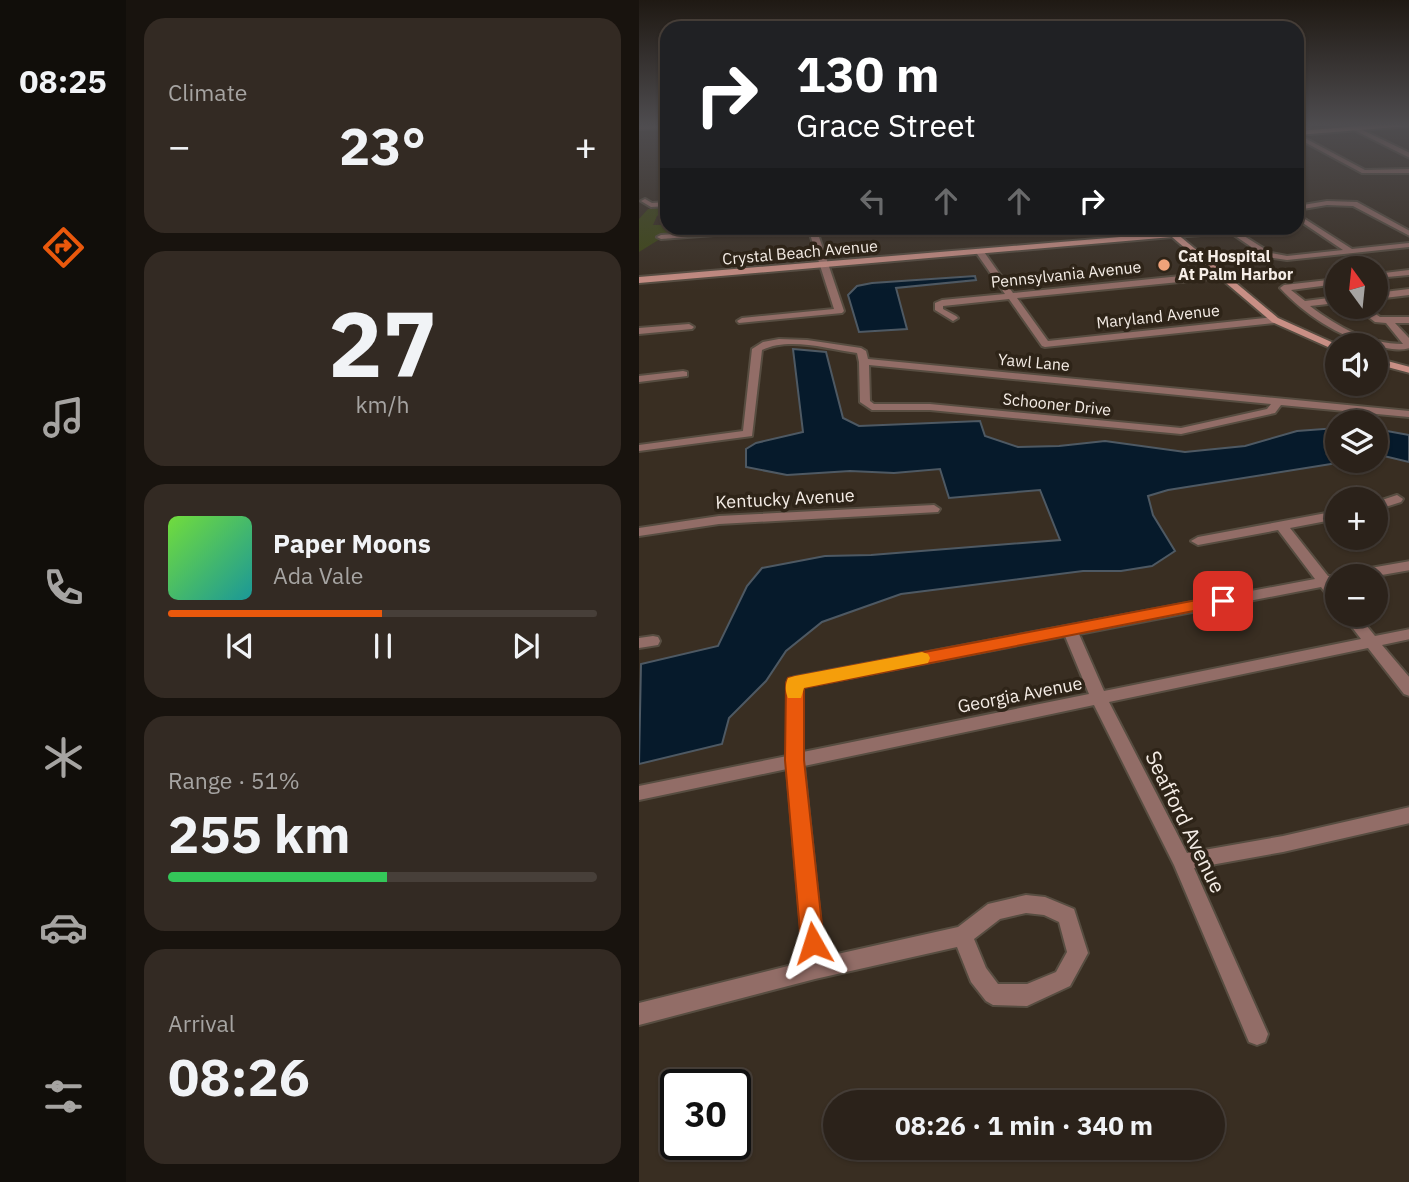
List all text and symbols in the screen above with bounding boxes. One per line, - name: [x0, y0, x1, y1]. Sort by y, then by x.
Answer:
- text: 130 m: [796, 42, 940, 105]
- icon: right: [681, 49, 772, 140]
- text: 08:25: [19, 60, 107, 102]
- text: Climate: [168, 77, 247, 107]
- text: Grace Street: [796, 104, 976, 146]
- text: 23°: [339, 112, 426, 179]
- text: −: [168, 121, 191, 170]
- text: +: [574, 121, 597, 170]
- icon: left: [854, 182, 892, 220]
- icon: ahead: [927, 182, 965, 220]
- icon: ahead: [1000, 182, 1038, 220]
- icon: right: [1073, 182, 1111, 220]
- icon: directions: [39, 223, 88, 272]
- street label: Crystal Beach Avenue: [721, 235, 879, 269]
- place label: Cat Hospital At Palm Harbor: [1178, 246, 1294, 284]
- street label: Pennsylvania Avenue: [990, 256, 1142, 292]
- north arrow: [1325, 256, 1388, 318]
- map controls: [1325, 256, 1388, 627]
- marker: Cat Hospital At Palm Harbor: [1156, 257, 1172, 273]
- text: 27: [328, 284, 437, 402]
- street label: Maryland Avenue: [1095, 300, 1221, 332]
- button: sound: [1325, 333, 1388, 396]
- street label: Yawl Lane: [997, 349, 1071, 375]
- street label: Schooner Drive: [1002, 388, 1112, 420]
- text: km/h: [355, 389, 410, 419]
- icon: music: [39, 393, 88, 442]
- button: layers: [1325, 410, 1388, 473]
- street label: Kentucky Avenue: [715, 483, 855, 514]
- button: +: [1325, 487, 1388, 550]
- text: Paper Moons: [273, 526, 431, 560]
- text: Ada Vale: [273, 560, 363, 590]
- icon: phone: [39, 563, 88, 612]
- button: −: [1325, 564, 1388, 627]
- pin: [1193, 571, 1253, 631]
- icon: arrive: [1204, 582, 1242, 620]
- icon: previous: [221, 627, 259, 665]
- icon: pause: [364, 627, 402, 665]
- icon: next: [507, 627, 545, 665]
- street label: Georgia Avenue: [956, 671, 1084, 718]
- icon: climate: [39, 733, 88, 782]
- street label: Seafford Avenue: [1139, 746, 1232, 897]
- text: Range · 51%: [168, 765, 300, 795]
- text: 255 km: [168, 800, 350, 867]
- icon: car: [39, 903, 88, 952]
- position arrow: [776, 906, 850, 980]
- text: Arrival: [168, 1008, 235, 1038]
- text: 08:26: [168, 1043, 310, 1110]
- speed limit sign: 30: [660, 1069, 751, 1160]
- icon: filters: [39, 1072, 88, 1121]
- text: 08:26 · 1 min · 340 m: [895, 1108, 1153, 1142]

